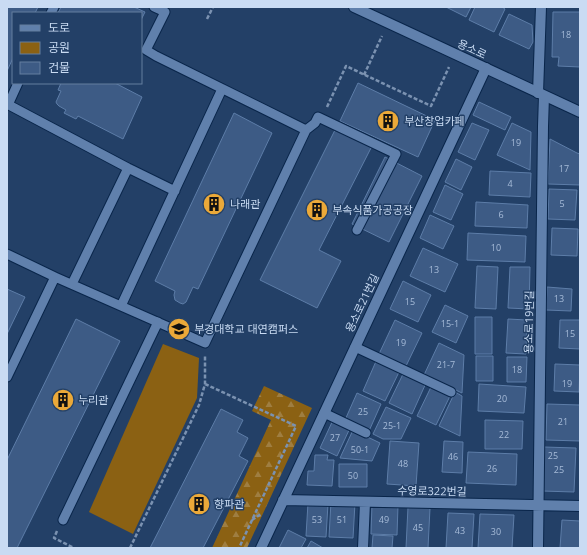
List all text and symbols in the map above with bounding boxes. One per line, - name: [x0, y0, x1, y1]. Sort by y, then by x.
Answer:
- legend: [12, 12, 142, 84]
- text: 도로: [48, 19, 70, 36]
- house number: 18: [561, 28, 571, 41]
- street label: 용소로: [455, 35, 489, 62]
- text: 공원: [48, 39, 70, 56]
- text: 건물: [48, 59, 70, 76]
- building icon: 부산창업카페: [375, 108, 401, 134]
- place label: 부산창업카페: [404, 113, 465, 128]
- house number: 19: [511, 136, 521, 149]
- house number: 17: [559, 162, 569, 175]
- house number: 4: [507, 177, 513, 190]
- building icon: 나래관: [201, 191, 227, 217]
- place label: 나래관: [230, 196, 260, 211]
- building icon: 부속식품가공공장: [304, 197, 330, 223]
- house number: 5: [559, 197, 565, 210]
- place label: 부속식품가공공장: [332, 202, 413, 217]
- house number: 6: [498, 208, 504, 221]
- house number: 10: [491, 241, 501, 254]
- house number: 13: [429, 263, 439, 276]
- street label: 용소로21번길: [341, 271, 382, 335]
- street label: 용소로19번길: [520, 290, 537, 354]
- house number: 13: [554, 292, 564, 305]
- house number: 15: [405, 295, 415, 308]
- school or university icon: 부경대학교 대연캠퍼스: [166, 316, 192, 342]
- house number: 15-1: [441, 317, 459, 330]
- place label: 부경대학교 대연캠퍼스: [194, 321, 298, 336]
- house number: 15: [565, 327, 575, 340]
- house number: 19: [396, 336, 406, 349]
- house number: 21-7: [437, 358, 455, 371]
- house number: 18: [512, 363, 522, 376]
- house number: 19: [562, 377, 572, 390]
- building icon: 누리관: [50, 387, 76, 413]
- place label: 누리관: [78, 392, 108, 407]
- house number: 20: [497, 392, 507, 405]
- house number: 25: [358, 405, 368, 418]
- house number: 21: [558, 415, 568, 428]
- house number: 25-1: [383, 419, 401, 432]
- house number: 22: [499, 428, 509, 441]
- house number: 27: [330, 431, 340, 444]
- house number: 50-1: [351, 443, 369, 456]
- house number: 25: [548, 449, 558, 462]
- house number: 46: [448, 450, 458, 463]
- house number: 48: [398, 457, 408, 470]
- house number: 26: [487, 462, 497, 475]
- house number: 25: [554, 463, 564, 476]
- house number: 50: [348, 469, 358, 482]
- street label: 수영로322번길: [397, 482, 467, 499]
- building icon: 향파관: [186, 491, 212, 517]
- place label: 향파관: [214, 496, 244, 511]
- house number: 53: [312, 513, 322, 526]
- house number: 51: [337, 513, 347, 526]
- house number: 49: [379, 513, 389, 526]
- house number: 45: [413, 521, 423, 534]
- house number: 43: [455, 524, 465, 537]
- house number: 30: [491, 525, 501, 538]

